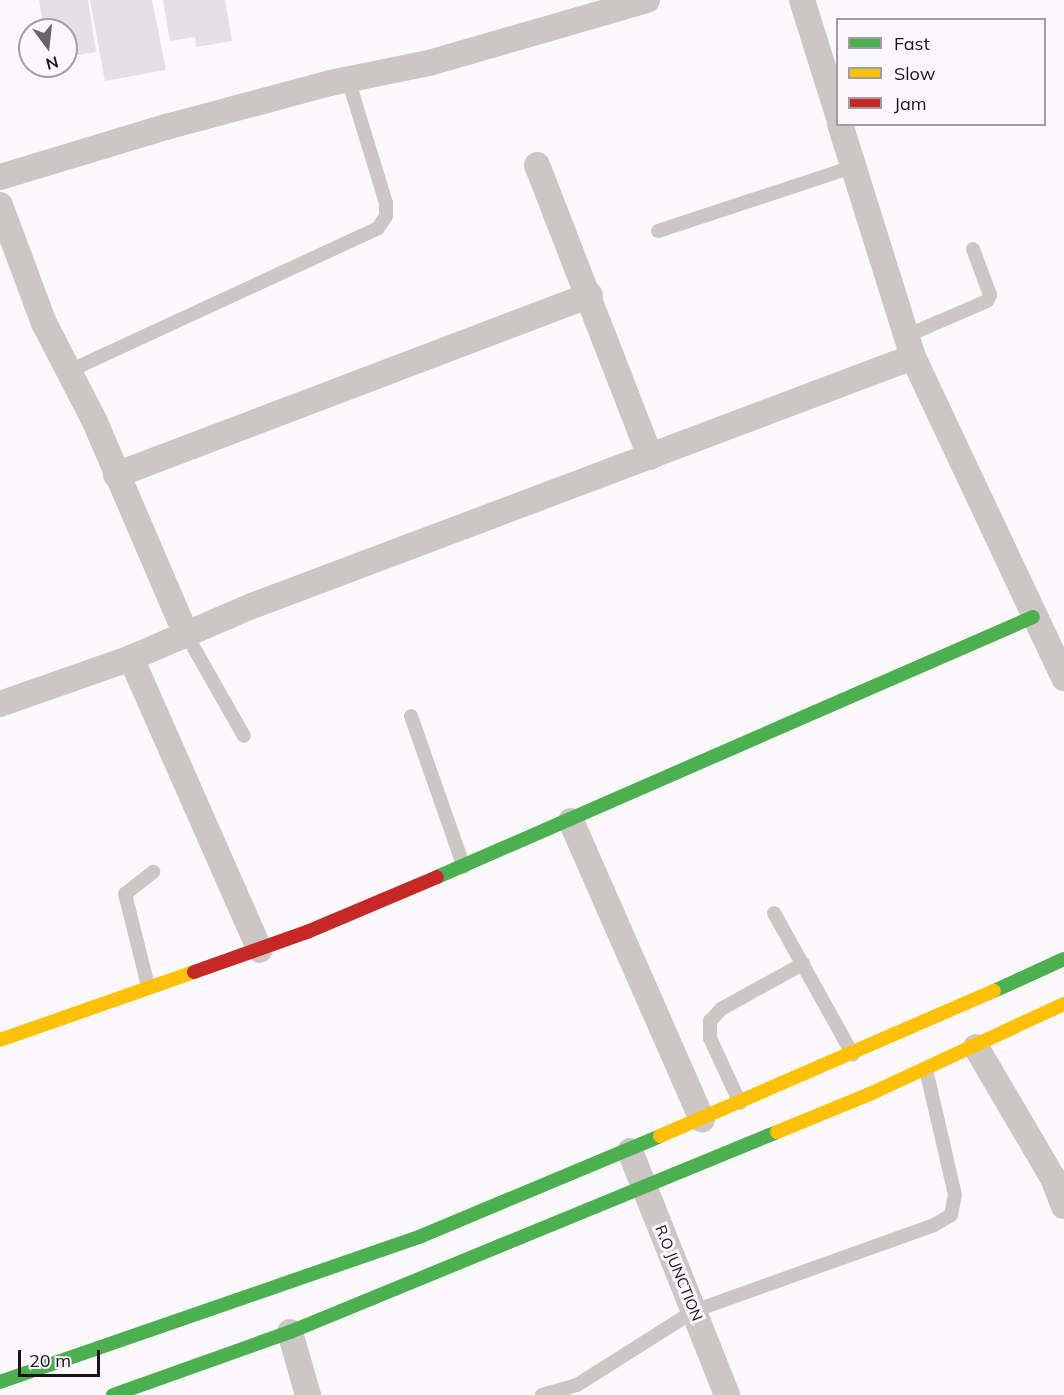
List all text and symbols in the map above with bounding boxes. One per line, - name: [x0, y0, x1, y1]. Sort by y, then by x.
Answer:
- north arrow: [18, 18, 78, 78]
- legend: [836, 18, 1046, 126]
- text: Fast: [894, 32, 930, 55]
- text: N: [44, 52, 61, 75]
- text: Slow: [894, 62, 935, 85]
- text: Jam: [894, 92, 927, 115]
- street label: R.O JUNCTION: [652, 1222, 706, 1324]
- scale bar: [21, 1338, 104, 1376]
- text: 20 m: [29, 1349, 71, 1372]

